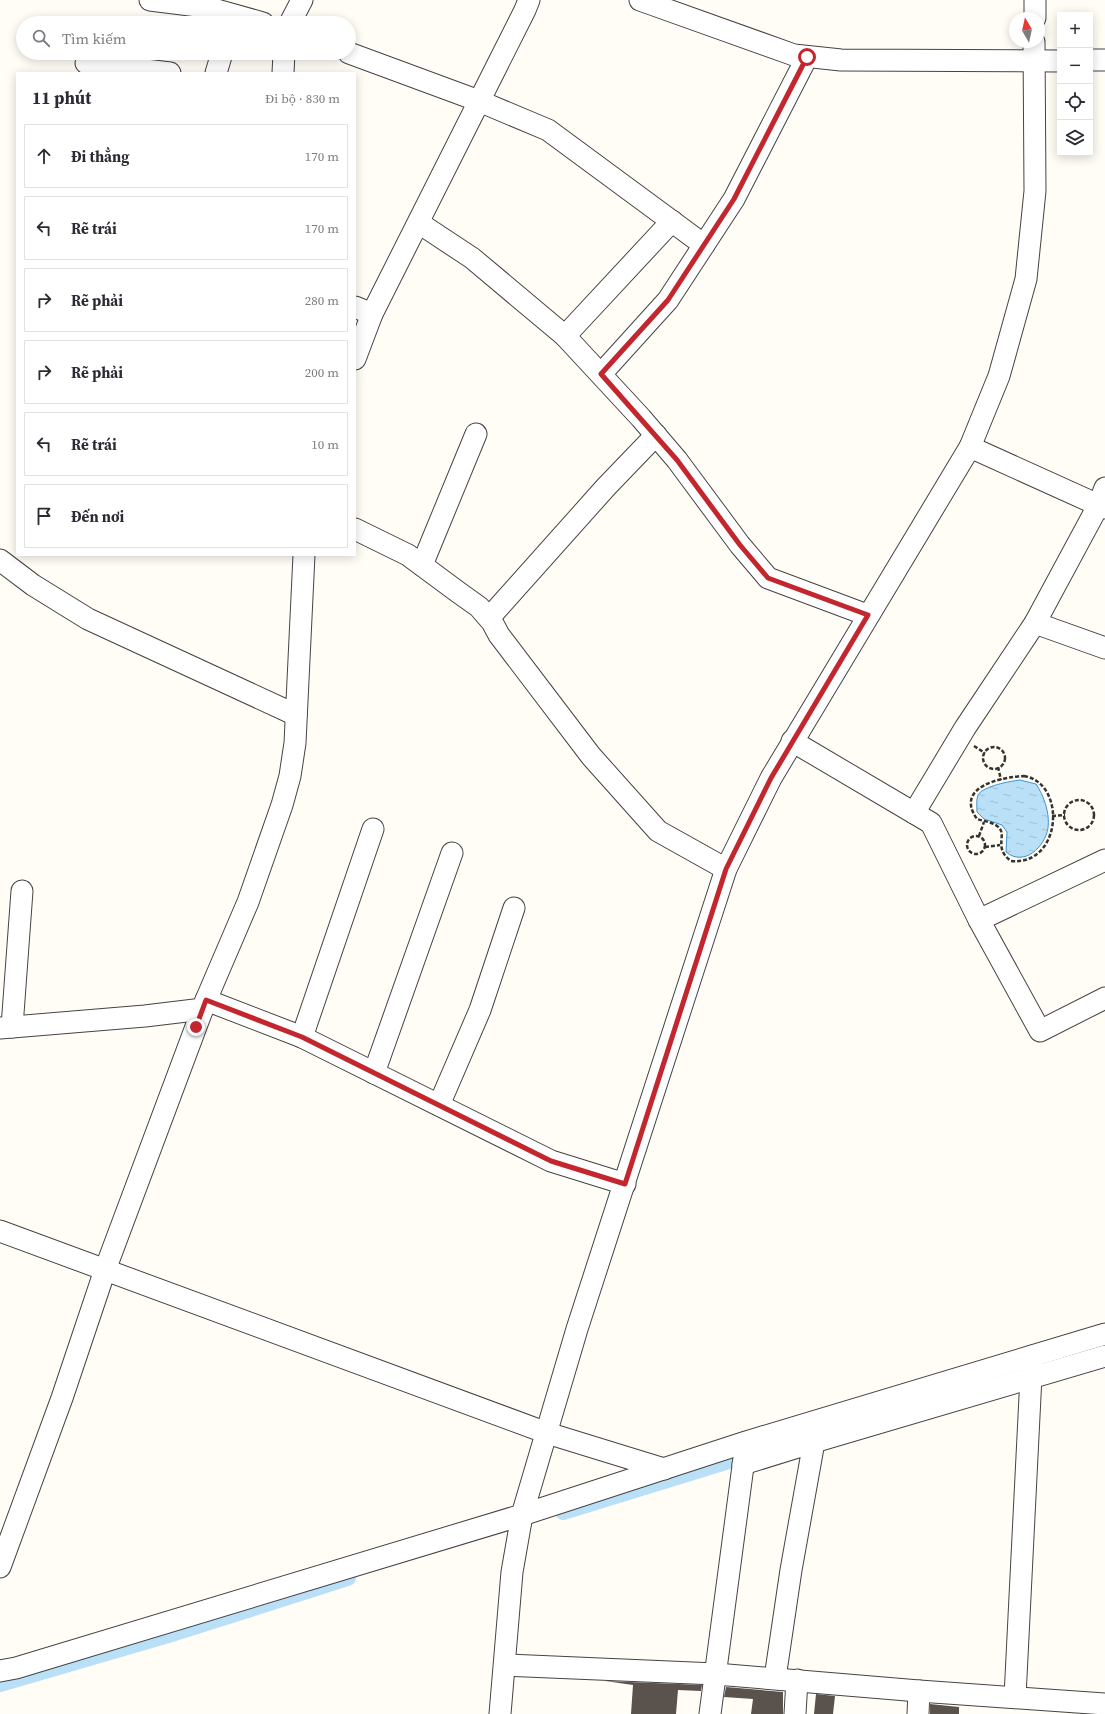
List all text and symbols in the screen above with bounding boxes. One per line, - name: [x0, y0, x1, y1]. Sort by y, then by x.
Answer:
- north arrow: [1009, 12, 1045, 48]
- map controls: [1057, 12, 1093, 156]
- button: +: [1057, 12, 1093, 48]
- search box: [16, 16, 356, 60]
- icon: search: [30, 27, 52, 49]
- text: Tìm kiếm: [62, 28, 126, 49]
- route start: [798, 48, 816, 66]
- button: −: [1057, 48, 1093, 84]
- button: locate: [1057, 84, 1093, 120]
- text: 11 phút: [32, 86, 91, 110]
- text: Đi bộ · 830 m: [265, 90, 340, 107]
- button: layers: [1057, 120, 1093, 156]
- icon: ahead: [33, 145, 55, 167]
- text: Đi thẳng: [71, 146, 129, 167]
- text: 170 m: [305, 148, 339, 165]
- icon: left: [33, 217, 55, 239]
- text: Rẽ trái: [71, 218, 117, 239]
- text: 170 m: [305, 220, 339, 237]
- icon: right: [33, 289, 55, 311]
- text: Rẽ phải: [71, 290, 123, 311]
- text: 280 m: [305, 292, 339, 309]
- icon: right: [33, 361, 55, 383]
- text: Rẽ phải: [71, 362, 123, 383]
- text: 200 m: [305, 364, 339, 381]
- icon: left: [33, 433, 55, 455]
- text: Rẽ trái: [71, 434, 117, 455]
- text: 10 m: [311, 436, 339, 453]
- icon: arrive: [33, 505, 55, 527]
- text: Đến nơi: [71, 506, 124, 527]
- route end: [187, 1018, 205, 1036]

